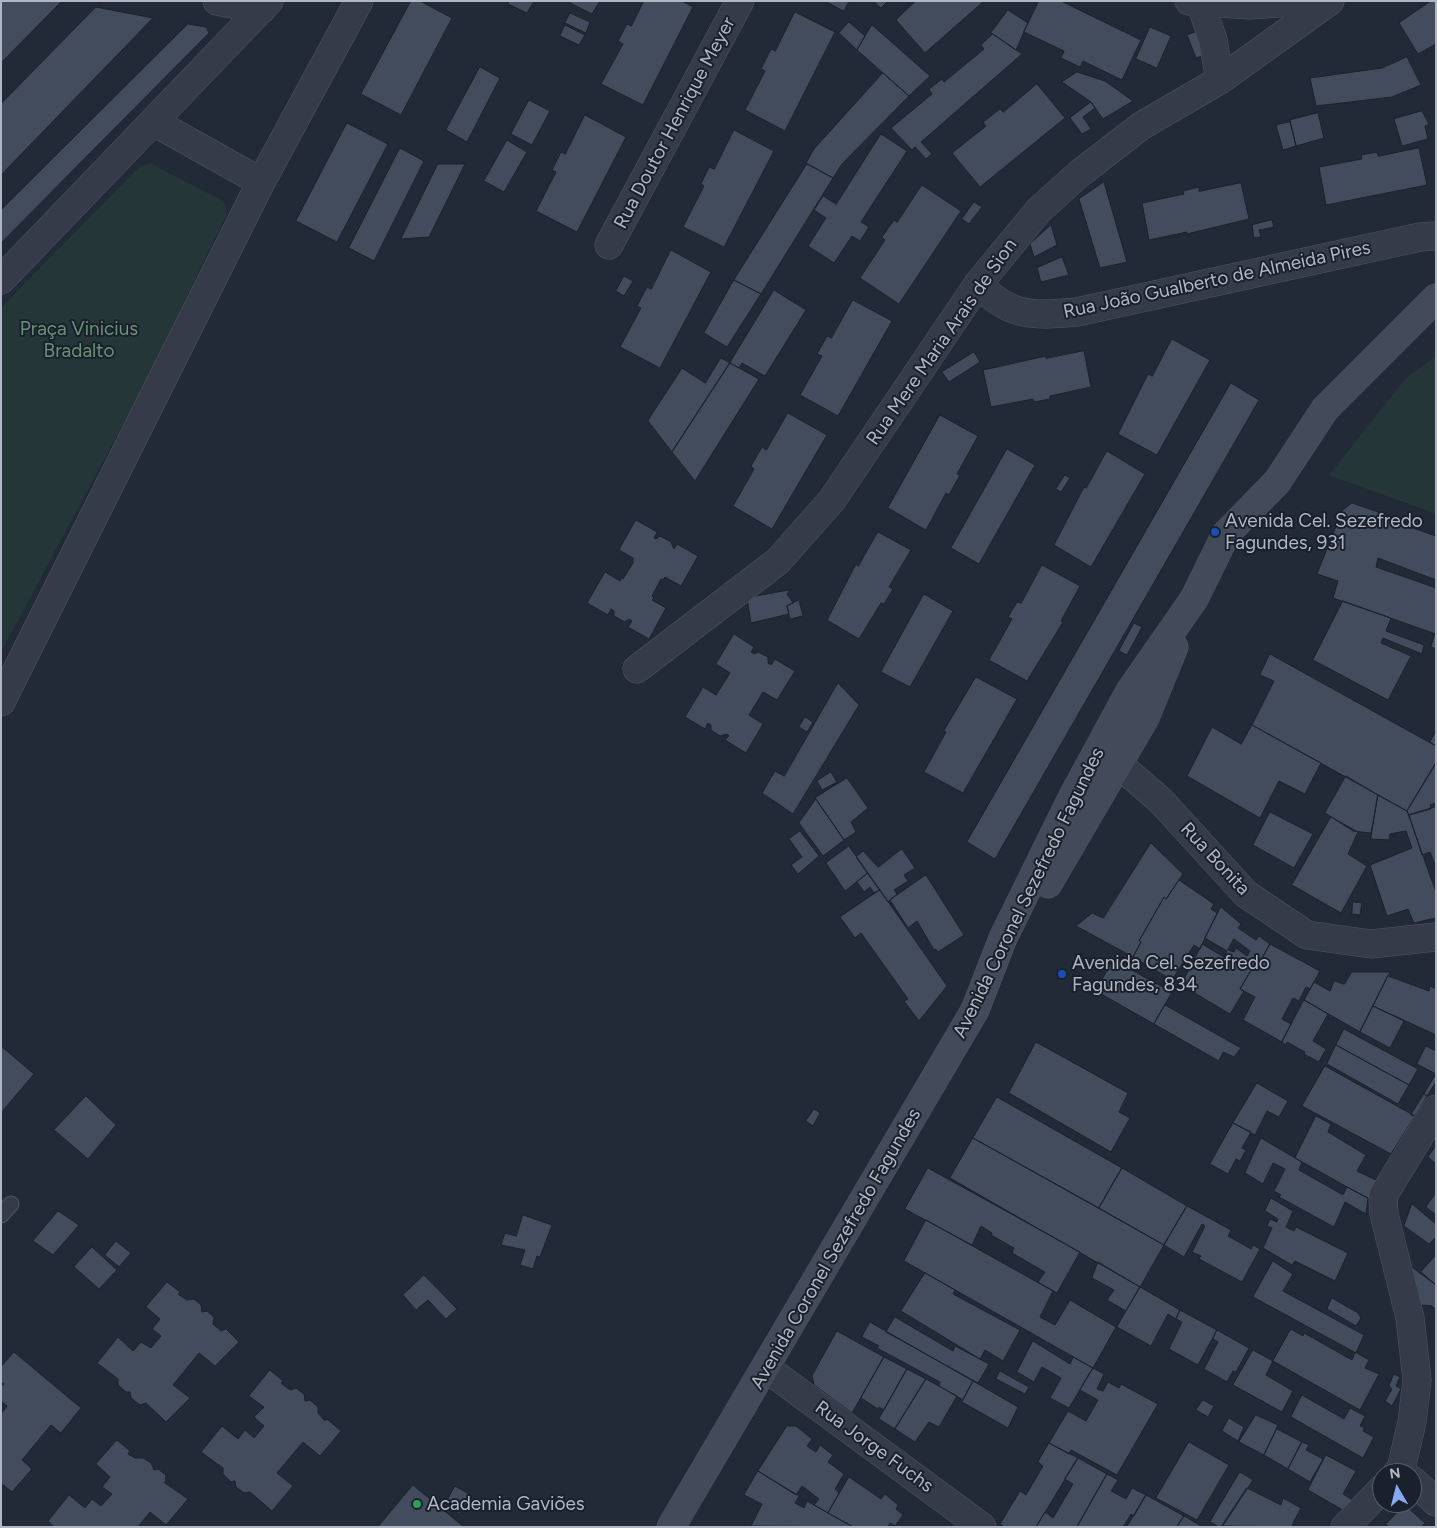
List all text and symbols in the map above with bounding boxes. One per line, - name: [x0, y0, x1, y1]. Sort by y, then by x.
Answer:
- street label: Rua Doutor Henrique Meyer: [609, 13, 741, 233]
- street label: Rua Mere Maria Arais de Sion: [862, 234, 1022, 450]
- street label: Rua João Gualberto de Almeida Pires: [1061, 236, 1373, 324]
- park label: Praça Vinicius Bradalto: [20, 318, 138, 362]
- place label: Avenida Cel. Sezefredo Fagundes, 931: [1225, 510, 1423, 554]
- marker: Avenida Cel. Sezefredo Fagundes, 931: [1209, 526, 1221, 538]
- street label: Avenida Coronel Sezefredo Fagundes: [949, 744, 1109, 1042]
- street label: Rua Bonita: [1176, 818, 1254, 900]
- place label: Avenida Cel. Sezefredo Fagundes, 834: [1072, 952, 1270, 996]
- marker: Avenida Cel. Sezefredo Fagundes, 834: [1056, 968, 1068, 980]
- street label: Avenida Coronel Sezefredo Fagundes: [746, 1105, 926, 1393]
- street label: Rua Jorge Fuchs: [810, 1396, 938, 1498]
- north arrow: [1372, 1463, 1422, 1513]
- text: N: [1388, 1464, 1402, 1483]
- place label: Academia Gaviões: [427, 1493, 585, 1515]
- marker: Academia Gaviões: [411, 1498, 423, 1510]

